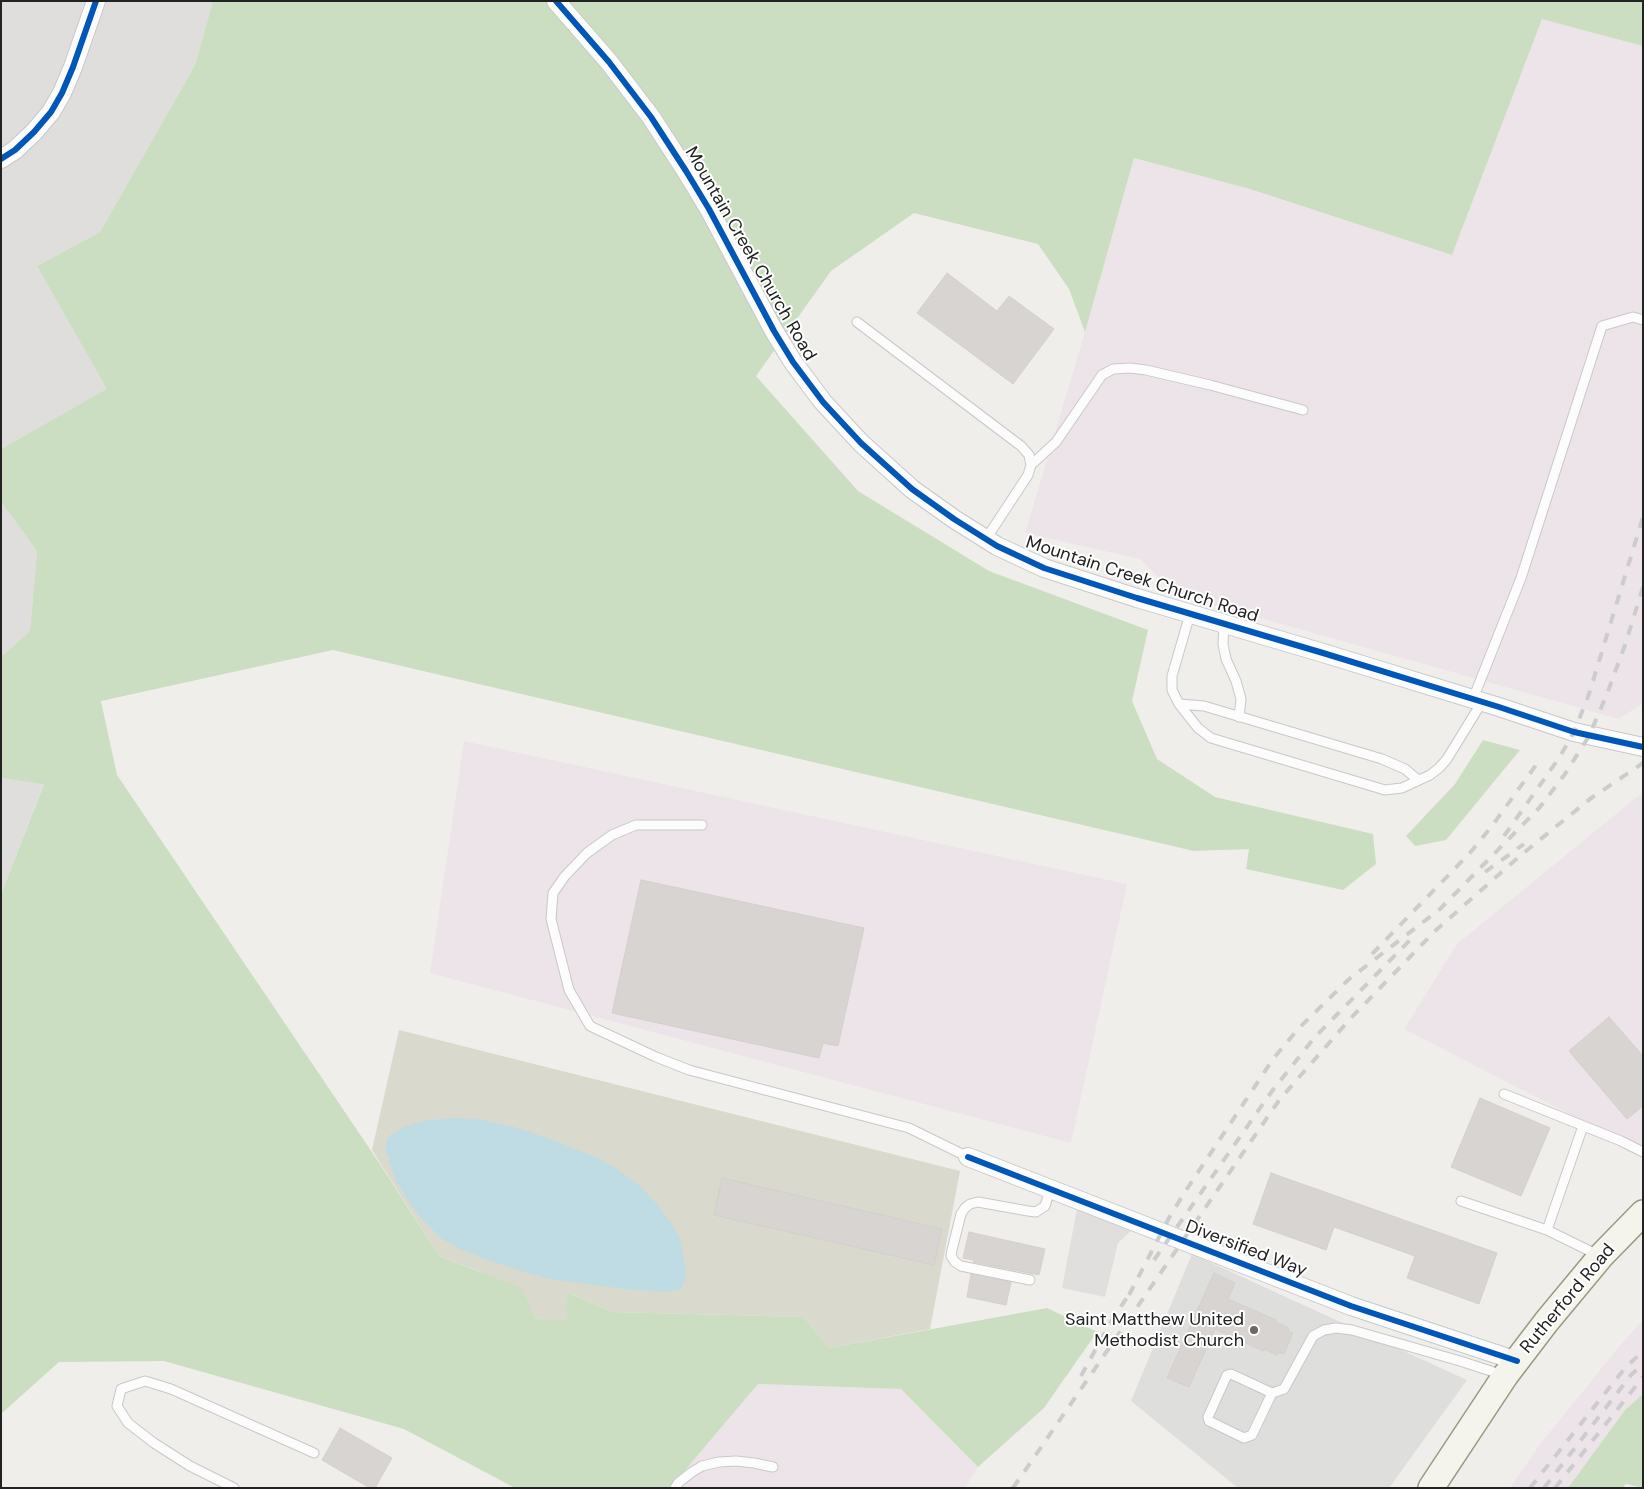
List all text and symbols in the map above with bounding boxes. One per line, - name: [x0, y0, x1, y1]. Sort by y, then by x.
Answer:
- street label: Mountain Creek Church Road: [680, 143, 820, 365]
- street label: Mountain Creek Church Road: [1023, 532, 1261, 628]
- street label: Diversified Way: [1182, 1216, 1310, 1282]
- street label: Rutherford Road: [1516, 1240, 1620, 1358]
- place label: Saint Matthew United Methodist Church: [1065, 1309, 1244, 1352]
- marker: Saint Matthew United Methodist Church: [1248, 1324, 1260, 1336]

